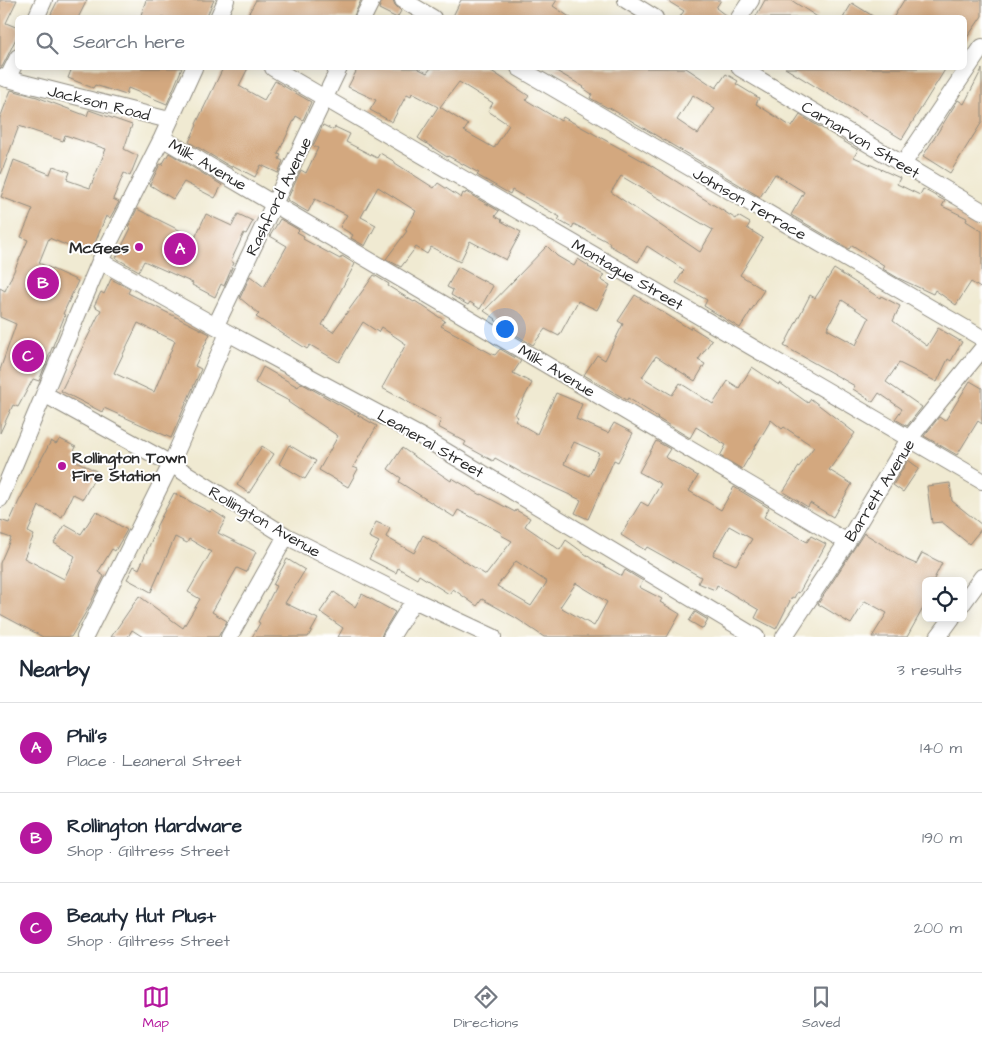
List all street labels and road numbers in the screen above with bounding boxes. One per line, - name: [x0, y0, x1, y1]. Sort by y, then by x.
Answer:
- street label: Jackson Road: [45, 80, 152, 126]
- street label: Carnarvon Street: [797, 96, 924, 184]
- street label: Rashford Avenue: [241, 133, 317, 259]
- street label: Milk Avenue: [165, 134, 251, 196]
- street label: Johnson Terrace: [689, 162, 811, 246]
- street label: Montague Street: [567, 234, 688, 317]
- street label: Milk Avenue: [514, 339, 599, 403]
- street label: Leaneral Street: [373, 404, 488, 484]
- street label: Barrett Avenue: [839, 435, 920, 546]
- street label: Rollington Avenue: [204, 481, 325, 564]

